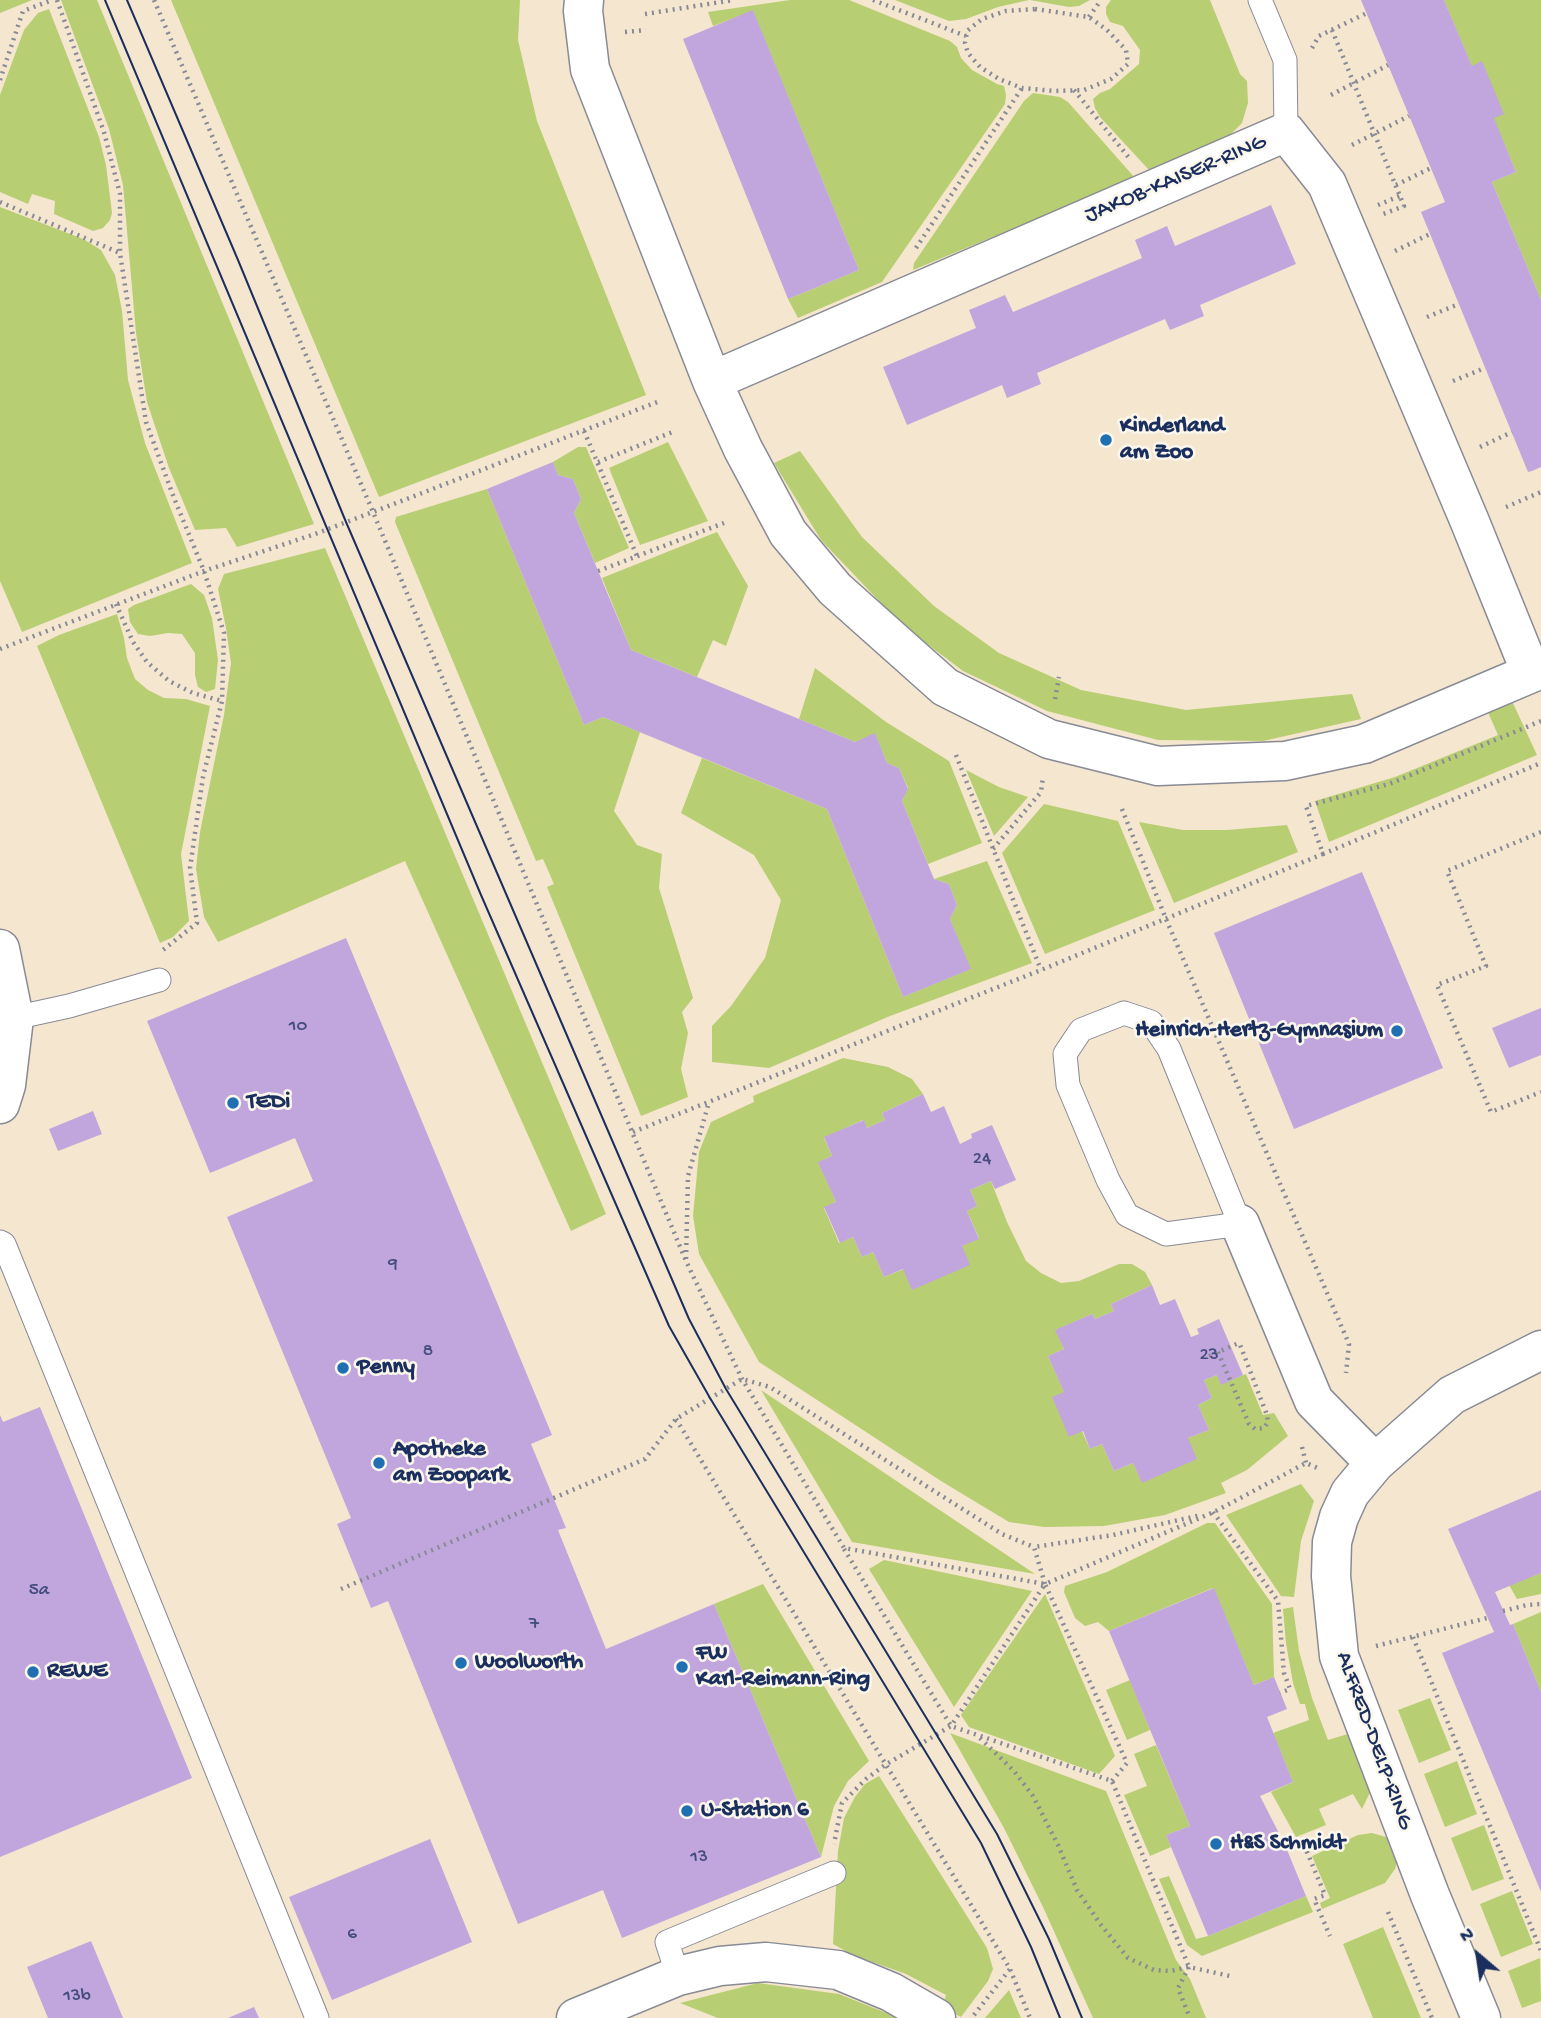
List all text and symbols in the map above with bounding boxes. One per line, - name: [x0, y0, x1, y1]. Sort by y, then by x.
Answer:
- street label: JAKOB-KAISER-RING: [1081, 129, 1271, 231]
- place label: Kinderland am Zoo: [1120, 413, 1224, 467]
- marker: Kinderland am Zoo: [1098, 432, 1114, 448]
- house number: 10: [289, 1016, 307, 1038]
- place label: Heinrich-Hertz-Gymnasium: [1135, 1017, 1383, 1045]
- marker: Heinrich-Hertz-Gymnasium: [1389, 1023, 1405, 1039]
- place label: TEDi: [247, 1089, 290, 1117]
- marker: TEDi: [225, 1095, 241, 1111]
- house number: 24: [973, 1149, 991, 1171]
- house number: 9: [388, 1254, 398, 1276]
- house number: 8: [423, 1341, 433, 1363]
- house number: 23: [1199, 1345, 1219, 1367]
- place label: Penny: [357, 1354, 415, 1382]
- marker: Penny: [335, 1360, 351, 1376]
- place label: Apotheke am Zoopark: [393, 1436, 509, 1490]
- marker: Apotheke am Zoopark: [371, 1455, 387, 1471]
- house number: 5a: [29, 1580, 49, 1602]
- house number: 7: [529, 1614, 539, 1636]
- place label: FW Karl-Reimann-Ring: [696, 1640, 870, 1694]
- street label: ALFRED-DELP-RING: [1328, 1648, 1418, 1834]
- place label: Woolworth: [475, 1649, 583, 1677]
- marker: Woolworth: [453, 1655, 469, 1671]
- place label: REWE: [47, 1658, 107, 1686]
- marker: FW Karl-Reimann-Ring: [674, 1659, 690, 1675]
- marker: REWE: [25, 1664, 41, 1680]
- place label: U-Station 6: [701, 1797, 809, 1825]
- marker: U-Station 6: [679, 1803, 695, 1819]
- place label: H&S Schmidt: [1230, 1830, 1345, 1858]
- marker: H&S Schmidt: [1208, 1836, 1224, 1852]
- house number: 13: [690, 1847, 708, 1869]
- north arrow: [1443, 1920, 1513, 1990]
- text: N: [1457, 1923, 1479, 1949]
- house number: 6: [347, 1924, 357, 1946]
- house number: 13b: [63, 1986, 91, 2008]

